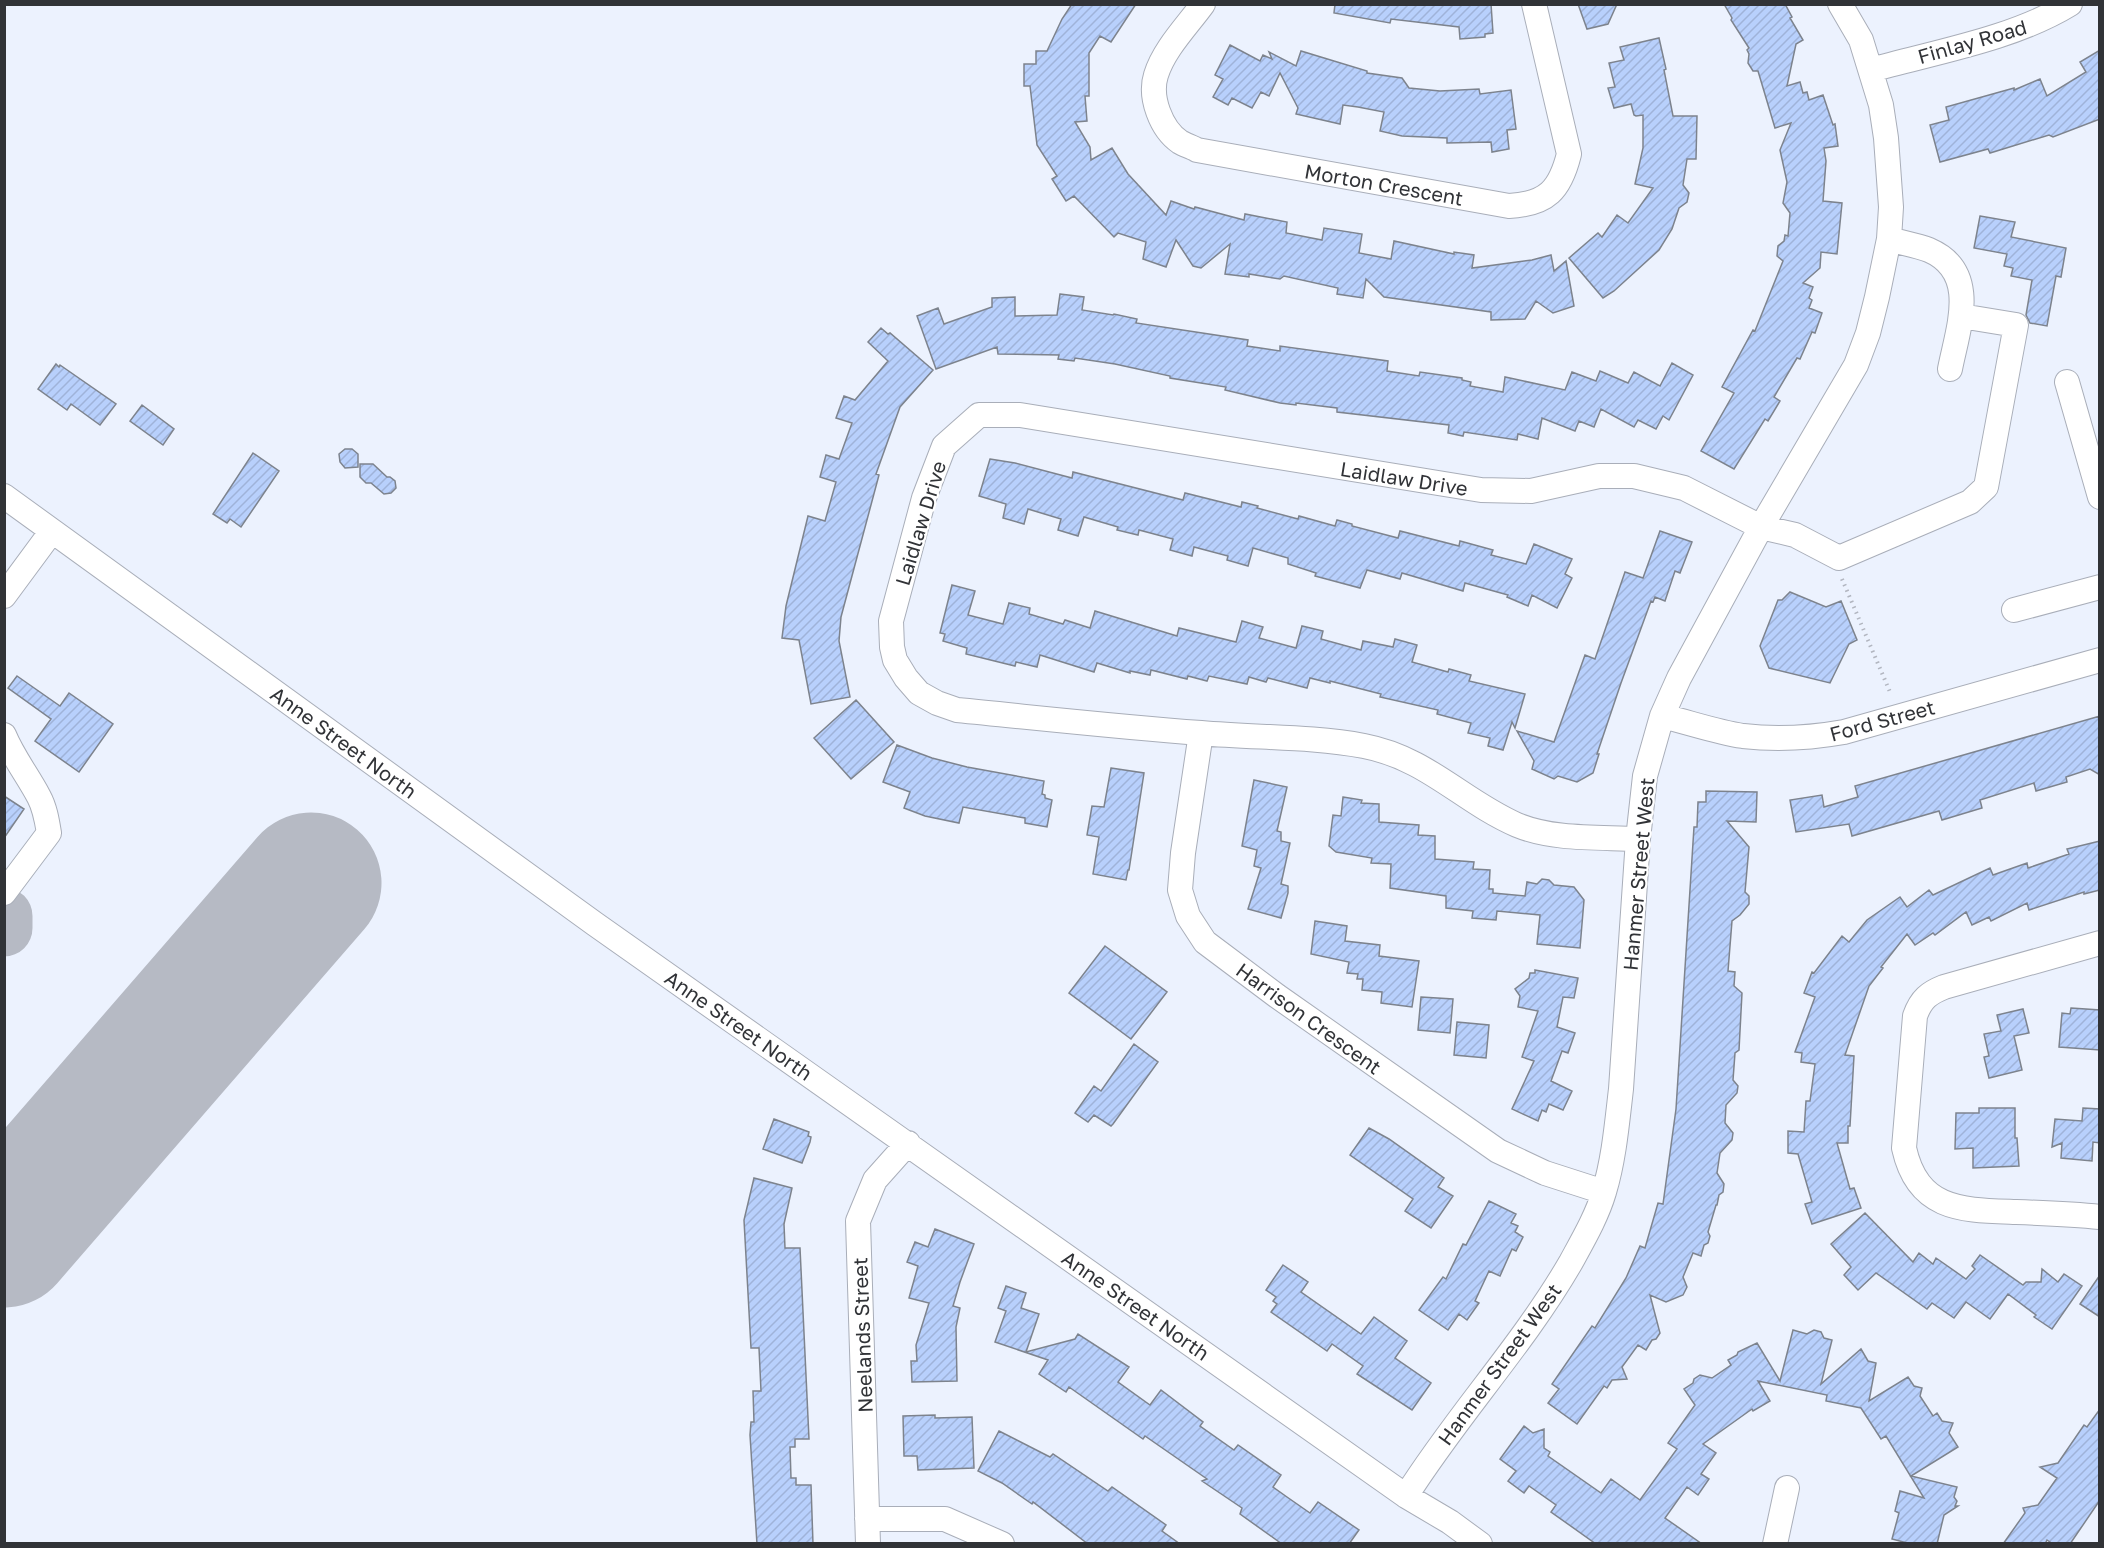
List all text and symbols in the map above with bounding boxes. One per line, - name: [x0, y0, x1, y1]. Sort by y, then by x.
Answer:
- street label: Finlay Road: [1915, 14, 2029, 68]
- street label: Morton Crescent: [1303, 158, 1465, 210]
- street label: Laidlaw Drive: [1339, 456, 1469, 500]
- street label: Laidlaw Drive: [890, 458, 950, 588]
- street label: Anne Street North: [266, 681, 422, 803]
- street label: Ford Street: [1827, 694, 1937, 746]
- street label: Hanmer Street West: [1618, 776, 1658, 972]
- street label: Harrison Crescent: [1232, 957, 1386, 1079]
- street label: Anne Street North: [661, 965, 817, 1085]
- street label: Anne Street North: [1058, 1245, 1214, 1365]
- street label: Neelands Street: [847, 1257, 877, 1413]
- street label: Hanmer Street West: [1432, 1279, 1566, 1449]

